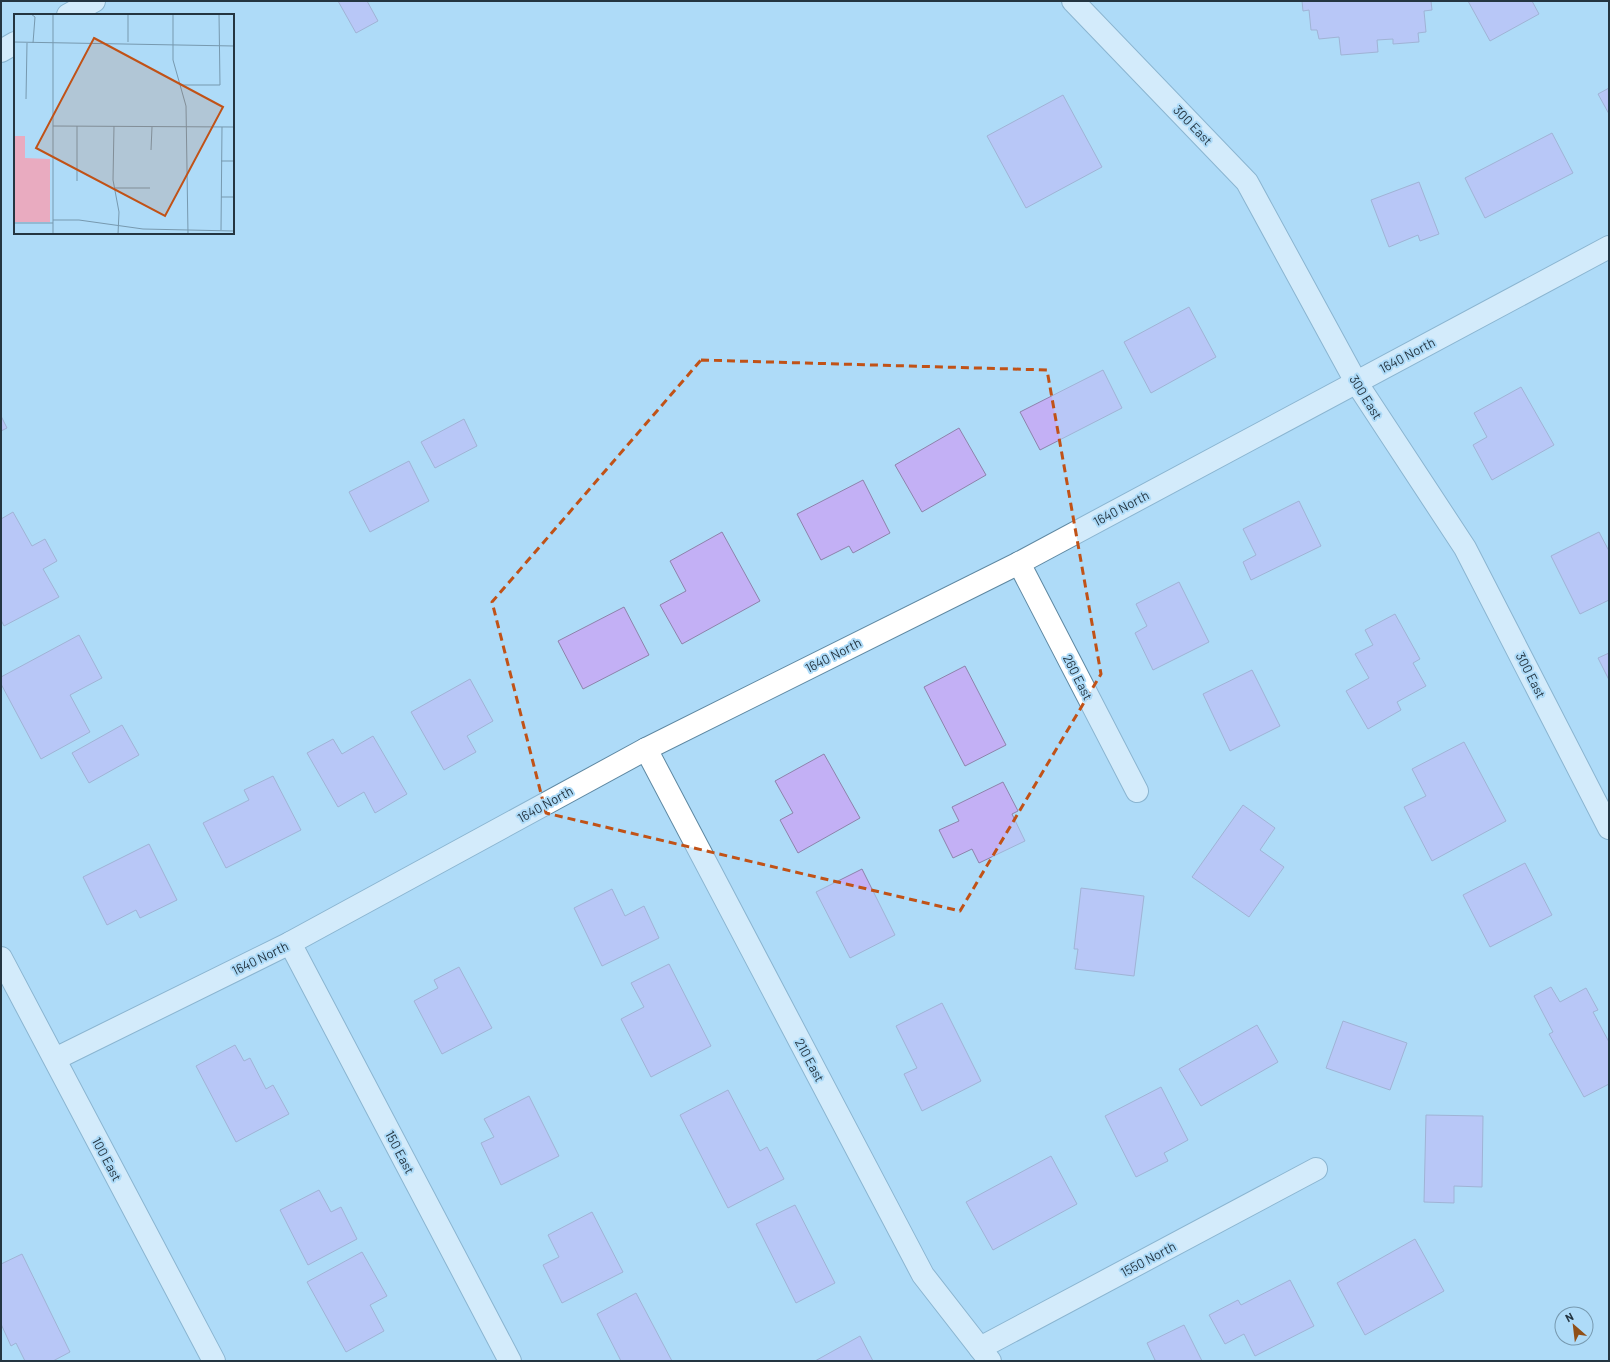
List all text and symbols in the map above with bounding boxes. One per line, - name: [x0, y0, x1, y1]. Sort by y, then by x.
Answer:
- inset map: [14, 14, 234, 234]
- street label: 300 East: [1170, 102, 1216, 148]
- street label: 1640 North: [1376, 334, 1438, 376]
- street label: 300 East: [1346, 372, 1386, 422]
- street label: 1640 North: [1090, 487, 1152, 529]
- street label: 1640 North: [802, 634, 864, 676]
- street label: 300 East: [1513, 649, 1549, 701]
- street label: 260 East: [1060, 651, 1096, 703]
- street label: 1640 North: [514, 782, 576, 826]
- street label: 1640 North: [229, 937, 291, 979]
- street label: 210 East: [792, 1036, 828, 1084]
- street label: 150 East: [382, 1128, 418, 1176]
- street label: 100 East: [89, 1134, 125, 1184]
- street label: 1550 North: [1118, 1238, 1178, 1280]
- north arrow: [1554, 1306, 1594, 1346]
- text: N: [1563, 1309, 1575, 1324]

